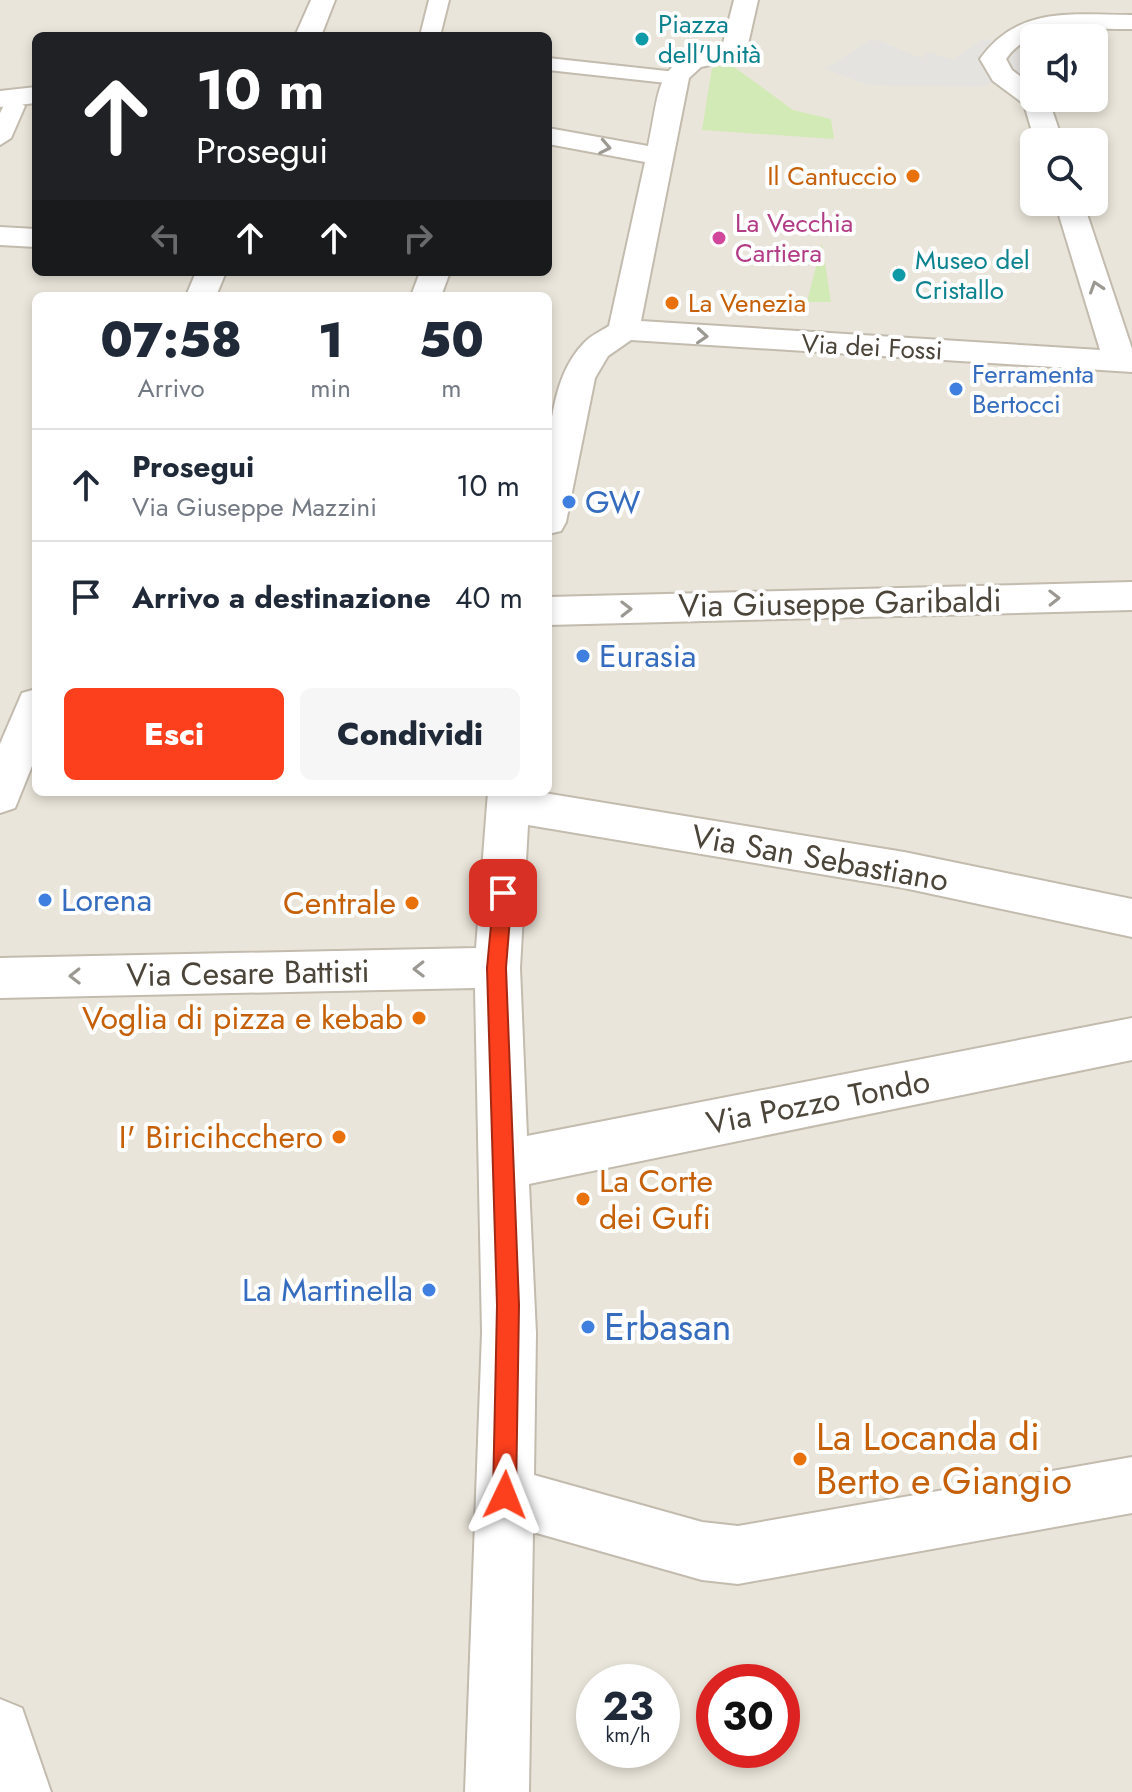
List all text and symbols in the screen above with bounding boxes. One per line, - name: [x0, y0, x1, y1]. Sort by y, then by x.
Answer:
- place label: Piazza dell'Unità: [658, 5, 761, 73]
- map controls: [1020, 24, 1108, 216]
- button: sound: [1020, 24, 1108, 112]
- marker: Piazza dell'Unità: [633, 30, 651, 48]
- text: 10 m: [196, 49, 324, 130]
- icon: ahead: [64, 64, 168, 168]
- text: Prosegui: [196, 124, 328, 176]
- button: search: [1020, 128, 1108, 216]
- one-way arrow: [598, 137, 612, 154]
- place label: Il Cantuccio: [767, 157, 897, 195]
- marker: Il Cantuccio: [904, 167, 922, 185]
- place label: La Vecchia Cartiera: [735, 204, 853, 272]
- icon: left: [144, 216, 188, 260]
- icon: ahead: [228, 216, 272, 260]
- icon: ahead: [312, 216, 356, 260]
- icon: right: [396, 216, 440, 260]
- marker: La Vecchia Cartiera: [710, 229, 728, 247]
- place label: Museo del Cristallo: [915, 241, 1030, 309]
- marker: Museo del Cristallo: [890, 266, 908, 284]
- one-way arrow: [1090, 281, 1106, 295]
- place label: La Venezia: [688, 284, 806, 322]
- marker: La Venezia: [663, 294, 681, 312]
- text: 07:58: [100, 306, 242, 375]
- text: 1: [318, 306, 343, 375]
- text: 50: [419, 306, 484, 375]
- street label: Via dei Fossi: [801, 324, 943, 370]
- one-way arrow: [696, 327, 709, 344]
- place label: Ferramenta Bertocci: [972, 355, 1094, 423]
- text: Arrivo: [138, 369, 205, 407]
- text: min: [310, 369, 351, 407]
- text: m: [441, 369, 462, 407]
- marker: Ferramenta Bertocci: [947, 380, 965, 398]
- text: Prosegui: [132, 445, 254, 488]
- icon: ahead: [64, 463, 108, 507]
- text: 10 m: [456, 464, 520, 507]
- place label: GW: [585, 479, 641, 525]
- text: Via Giuseppe Mazzini: [132, 488, 377, 526]
- marker: GW: [560, 493, 578, 511]
- icon: arrive: [64, 575, 108, 619]
- text: Arrivo a destinazione: [132, 576, 431, 619]
- text: 40 m: [455, 576, 523, 619]
- street label: Via Giuseppe Garibaldi: [678, 577, 1002, 629]
- one-way arrow: [1048, 589, 1061, 606]
- one-way arrow: [620, 600, 633, 617]
- place label: Eurasia: [599, 633, 696, 679]
- marker: Eurasia: [574, 647, 592, 665]
- button: Esci: [64, 688, 284, 780]
- button: Condividi: [300, 688, 520, 780]
- street label: Via San Sebastiano: [688, 813, 952, 903]
- pin: [469, 859, 537, 927]
- icon: arrive: [481, 871, 525, 915]
- place label: Lorena: [61, 877, 152, 923]
- place label: Centrale: [283, 880, 396, 926]
- marker: Lorena: [36, 891, 54, 909]
- marker: Centrale: [403, 894, 421, 912]
- street label: Via Cesare Battisti: [126, 948, 370, 998]
- one-way arrow: [412, 961, 425, 978]
- one-way arrow: [68, 968, 81, 985]
- place label: Voglia di pizza e kebab: [82, 995, 403, 1041]
- marker: Voglia di pizza e kebab: [410, 1009, 428, 1027]
- street label: Via Pozzo Tondo: [702, 1058, 934, 1146]
- place label: I' Biricihcchero: [119, 1114, 323, 1160]
- marker: I' Biricihcchero: [330, 1128, 348, 1146]
- place label: La Corte dei Gufi: [599, 1158, 713, 1241]
- marker: La Corte dei Gufi: [574, 1190, 592, 1208]
- place label: La Martinella: [242, 1267, 413, 1313]
- marker: La Martinella: [420, 1281, 438, 1299]
- place label: Erbasan: [604, 1299, 731, 1354]
- marker: Erbasan: [579, 1318, 597, 1336]
- place label: La Locanda di Berto e Giangio: [816, 1409, 1072, 1508]
- marker: La Locanda di Berto e Giangio: [791, 1450, 809, 1468]
- position arrow: [463, 1453, 547, 1537]
- speed limit sign: 30: [696, 1664, 800, 1768]
- text: 23: [602, 1677, 654, 1735]
- text: km/h: [605, 1721, 651, 1750]

